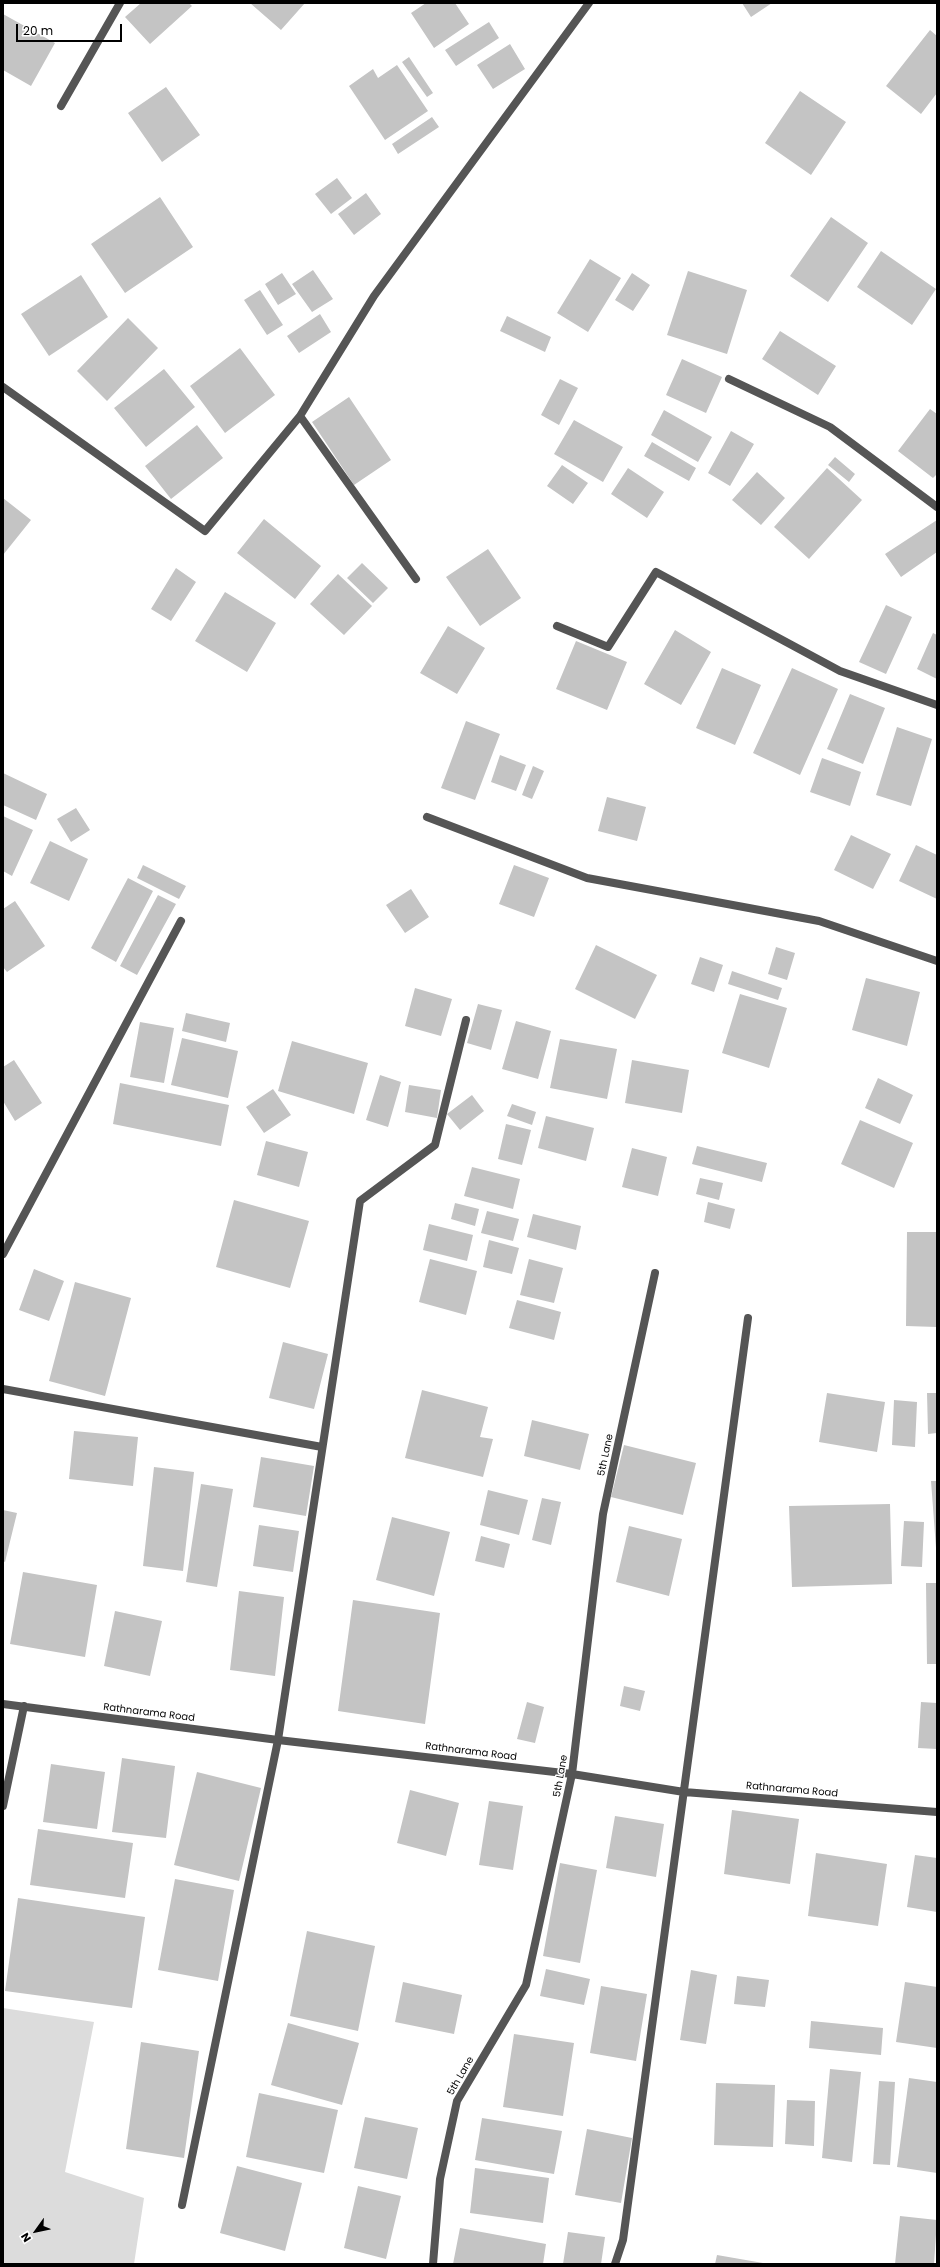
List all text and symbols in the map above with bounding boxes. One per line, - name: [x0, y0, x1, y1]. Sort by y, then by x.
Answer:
- scale bar: [18, 16, 124, 42]
- text: 20 m: [23, 22, 53, 39]
- street label: 5th Lane: [596, 1433, 616, 1477]
- street label: Rathnarama Road: [102, 1701, 196, 1725]
- street label: Rathnarama Road: [424, 1740, 518, 1764]
- street label: 5th Lane: [551, 1754, 571, 1798]
- street label: Rathnarama Road: [746, 1780, 838, 1800]
- street label: 5th Lane: [445, 2055, 477, 2097]
- north arrow: [16, 2211, 56, 2251]
- text: N: [17, 2230, 35, 2245]

